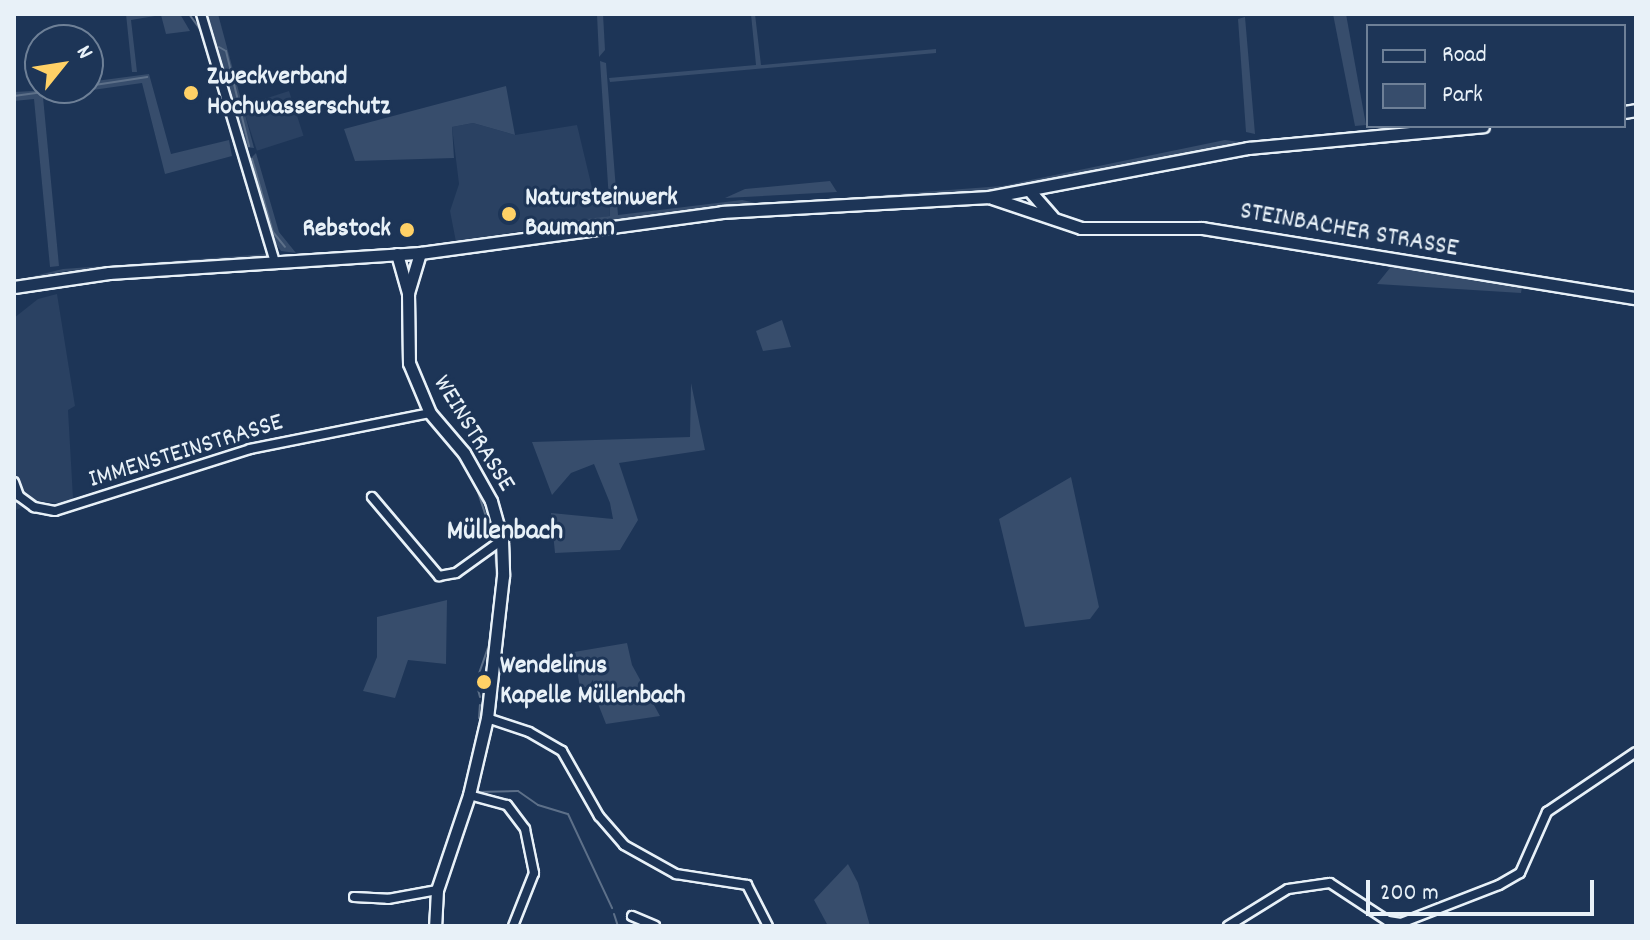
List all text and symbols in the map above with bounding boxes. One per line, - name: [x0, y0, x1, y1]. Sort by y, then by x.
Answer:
- north arrow: [24, 24, 104, 104]
- legend: [1366, 24, 1626, 128]
- text: Road: [1442, 39, 1487, 73]
- text: N: [67, 40, 100, 65]
- place label: Zweckverband Hochwasserschutz: [207, 62, 390, 124]
- text: Park: [1442, 79, 1483, 113]
- marker: Zweckverband Hochwasserschutz: [182, 84, 200, 102]
- place label: Natursteinwerk Baumann: [525, 183, 678, 244]
- street label: STEINBACHER STRASSE: [1237, 196, 1461, 266]
- marker: Natursteinwerk Baumann: [500, 205, 518, 223]
- place label: Rebstock: [302, 214, 391, 246]
- marker: Rebstock: [398, 221, 416, 239]
- street label: WEINSTRASSE: [425, 370, 521, 498]
- street label: IMMENSTEINSTRASSE: [85, 408, 287, 496]
- district label: Müllenbach: [447, 516, 563, 550]
- place label: Wendelinus Kapelle Müllenbach: [500, 651, 685, 712]
- marker: Wendelinus Kapelle Müllenbach: [475, 673, 493, 691]
- scale bar: [1370, 864, 1598, 914]
- text: 200 m: [1380, 877, 1439, 911]

